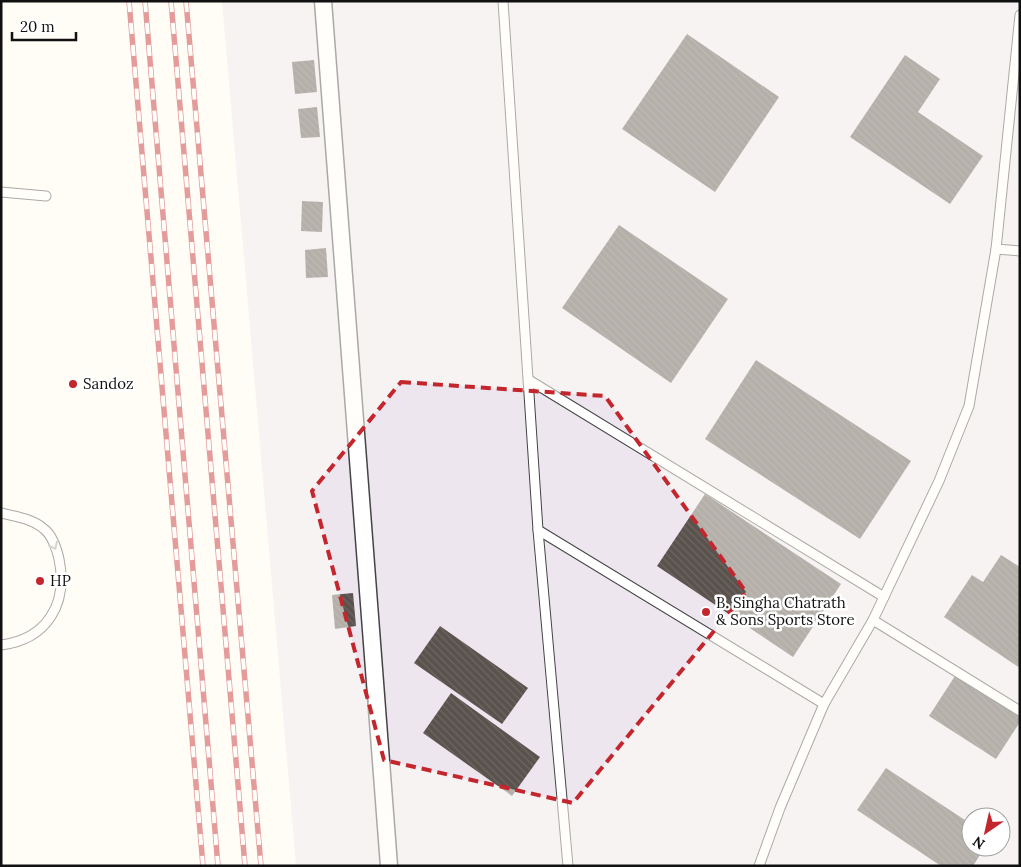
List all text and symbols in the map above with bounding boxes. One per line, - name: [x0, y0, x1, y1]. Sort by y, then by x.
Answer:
- scale bar: [12, 10, 76, 42]
- text: 20 m: [20, 17, 55, 36]
- place label: Sandoz: [83, 374, 134, 393]
- marker: Sandoz: [67, 378, 79, 390]
- one-way arrow: [48, 541, 58, 550]
- place label: HP: [50, 571, 71, 590]
- marker: HP: [34, 575, 46, 587]
- place label: B. Singha Chatrath & Sons Sports Store: [716, 593, 855, 629]
- marker: B. Singha Chatrath & Sons Sports Store: [700, 606, 712, 618]
- north arrow: [961, 807, 1011, 857]
- text: N: [969, 832, 988, 853]

